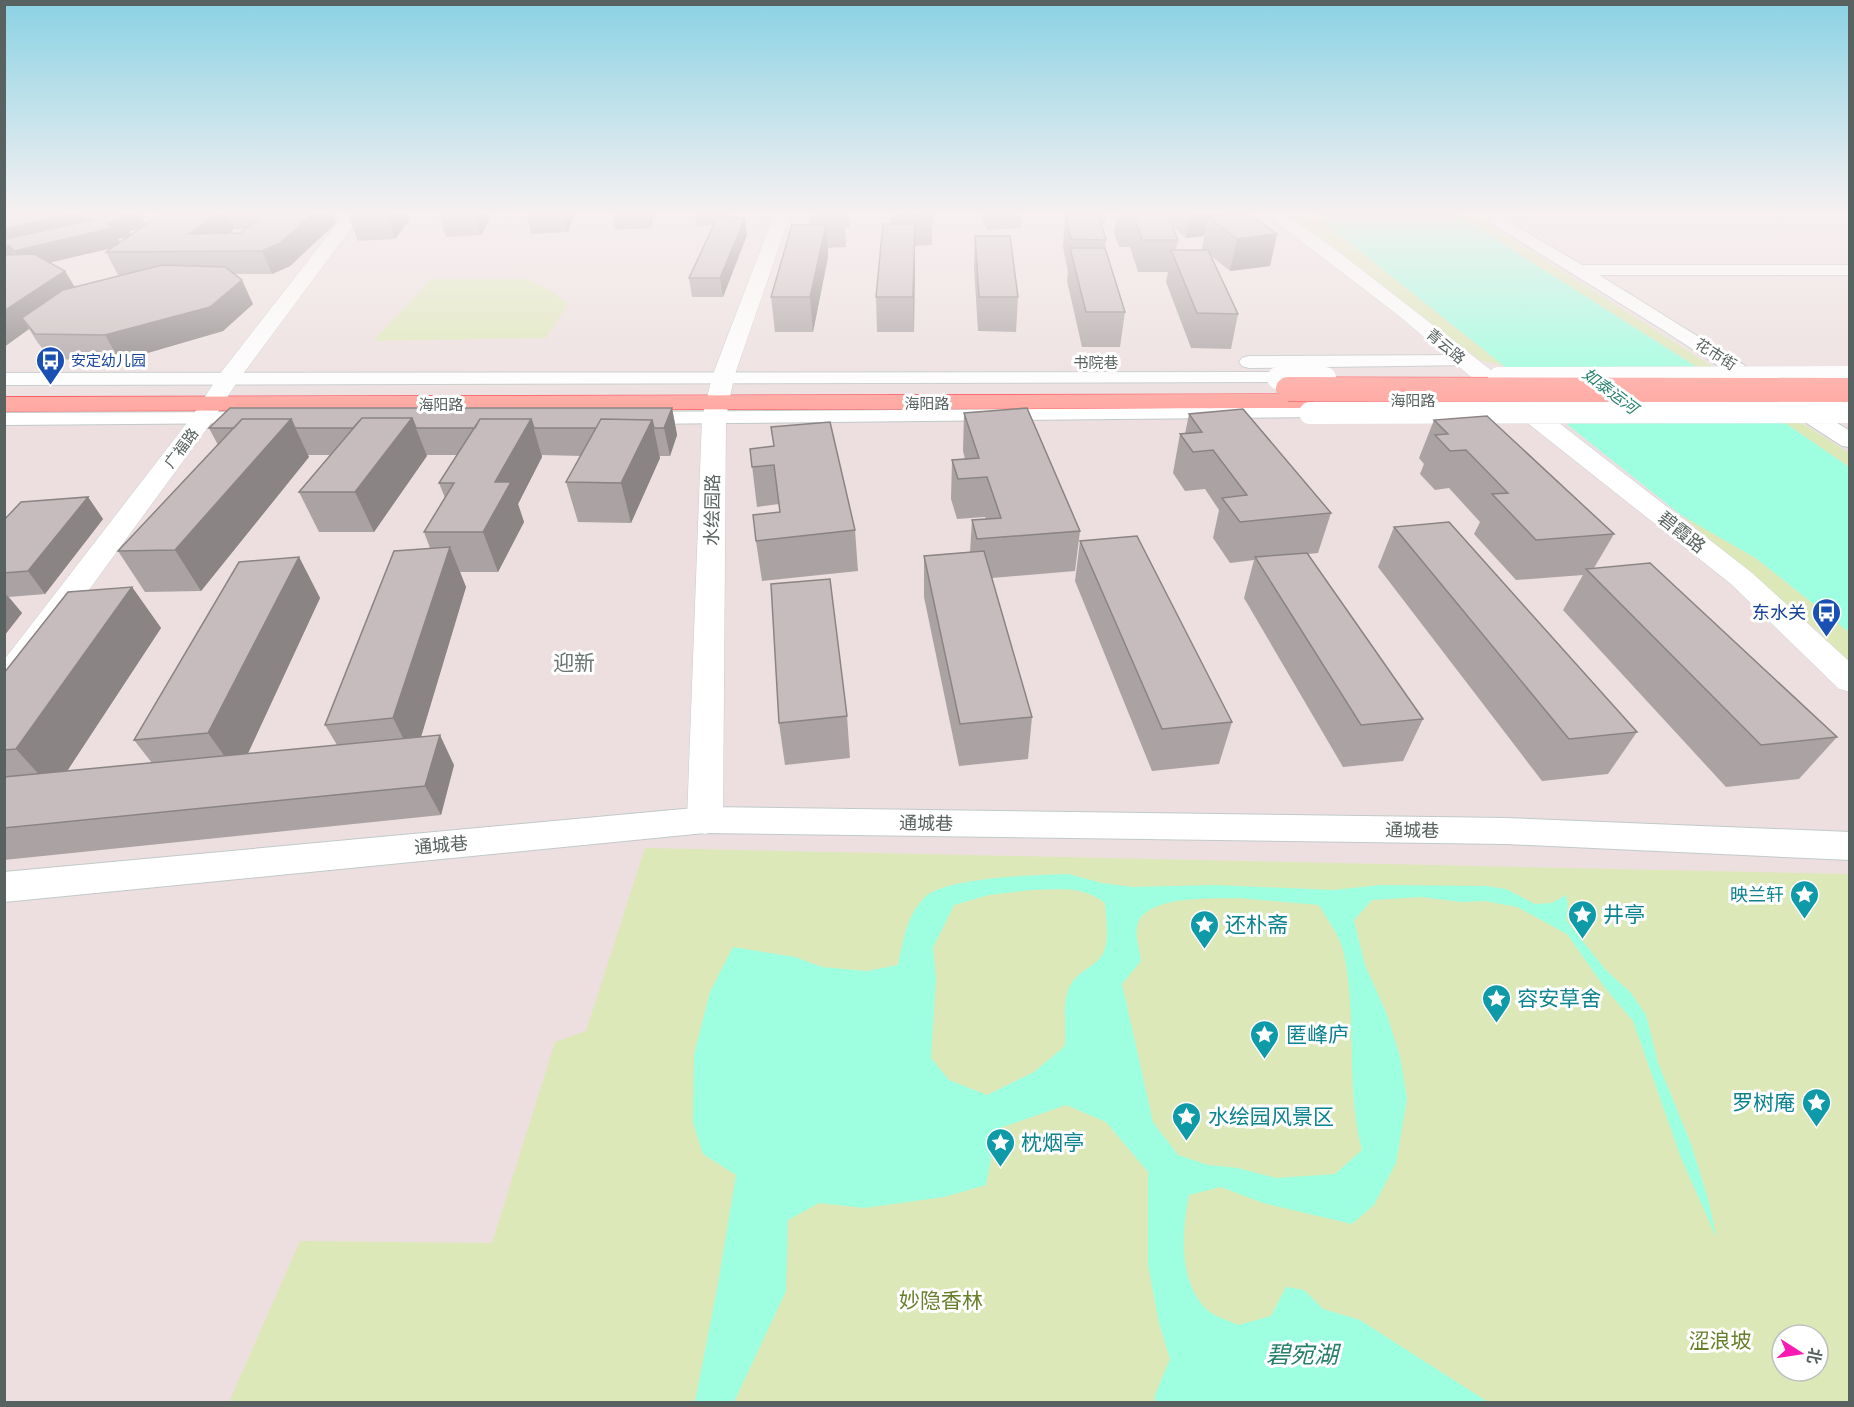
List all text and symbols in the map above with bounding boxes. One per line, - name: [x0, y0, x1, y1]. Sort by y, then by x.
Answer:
- street label: 青云路: [1423, 325, 1469, 367]
- street label: 花市街: [1692, 335, 1740, 373]
- bus stop icon: 安定幼儿园: [34, 344, 66, 386]
- place label: 安定幼儿园: [71, 352, 146, 369]
- street label: 书院巷: [1073, 354, 1119, 371]
- water label: 如泰运河: [1579, 364, 1644, 420]
- street label: 海阳路: [1390, 392, 1436, 409]
- street label: 海阳路: [904, 395, 950, 412]
- street label: 海阳路: [418, 396, 464, 413]
- street label: 广福路: [161, 425, 201, 471]
- street label: 水绘园路: [701, 474, 723, 546]
- street label: 碧霞路: [1654, 507, 1710, 557]
- bus stop icon: 东水关: [1811, 596, 1843, 638]
- place label: 东水关: [1752, 602, 1806, 623]
- district label: 迎新: [553, 650, 595, 675]
- street label: 通城巷: [899, 812, 953, 834]
- street label: 通城巷: [1385, 819, 1439, 841]
- street label: 通城巷: [413, 832, 469, 858]
- place icon: 映兰轩: [1789, 878, 1821, 920]
- place label: 映兰轩: [1730, 884, 1784, 905]
- place icon: 井亭: [1566, 898, 1598, 940]
- place label: 井亭: [1603, 902, 1645, 927]
- place icon: 还朴斋: [1188, 908, 1220, 950]
- place label: 还朴斋: [1225, 912, 1288, 937]
- place icon: 容安草舍: [1480, 982, 1512, 1024]
- place label: 容安草舍: [1517, 986, 1601, 1011]
- place icon: 匿峰庐: [1249, 1018, 1281, 1060]
- place label: 匿峰庐: [1286, 1022, 1349, 1047]
- place icon: 罗树庵: [1800, 1086, 1832, 1128]
- place label: 罗树庵: [1732, 1090, 1795, 1115]
- place icon: 水绘园风景区: [1171, 1100, 1203, 1142]
- place label: 水绘园风景区: [1208, 1104, 1334, 1129]
- place icon: 枕烟亭: [984, 1126, 1016, 1168]
- place label: 枕烟亭: [1021, 1130, 1084, 1155]
- park label: 妙隐香林: [899, 1288, 983, 1313]
- north arrow: [1770, 1323, 1830, 1383]
- park label: 涩浪坡: [1689, 1328, 1752, 1353]
- water label: 碧宛湖: [1266, 1340, 1342, 1368]
- text: 北: [1803, 1346, 1825, 1366]

